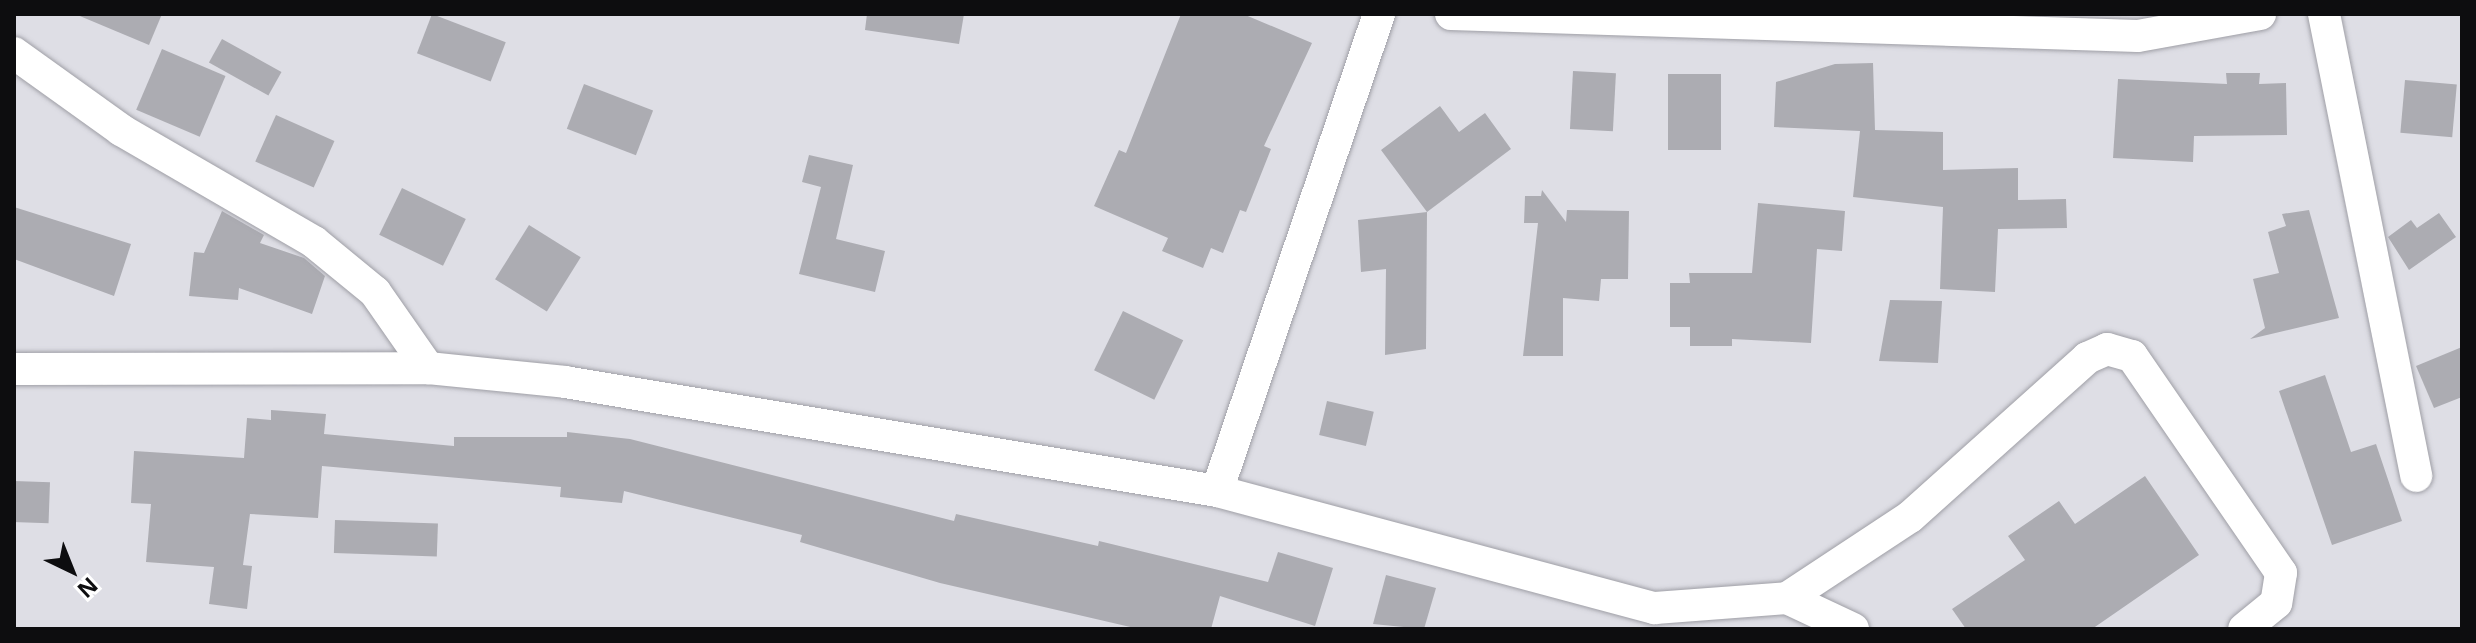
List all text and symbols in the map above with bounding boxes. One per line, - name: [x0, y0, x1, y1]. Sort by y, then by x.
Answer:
- north arrow: [32, 531, 112, 611]
- text: N: [72, 571, 105, 606]

